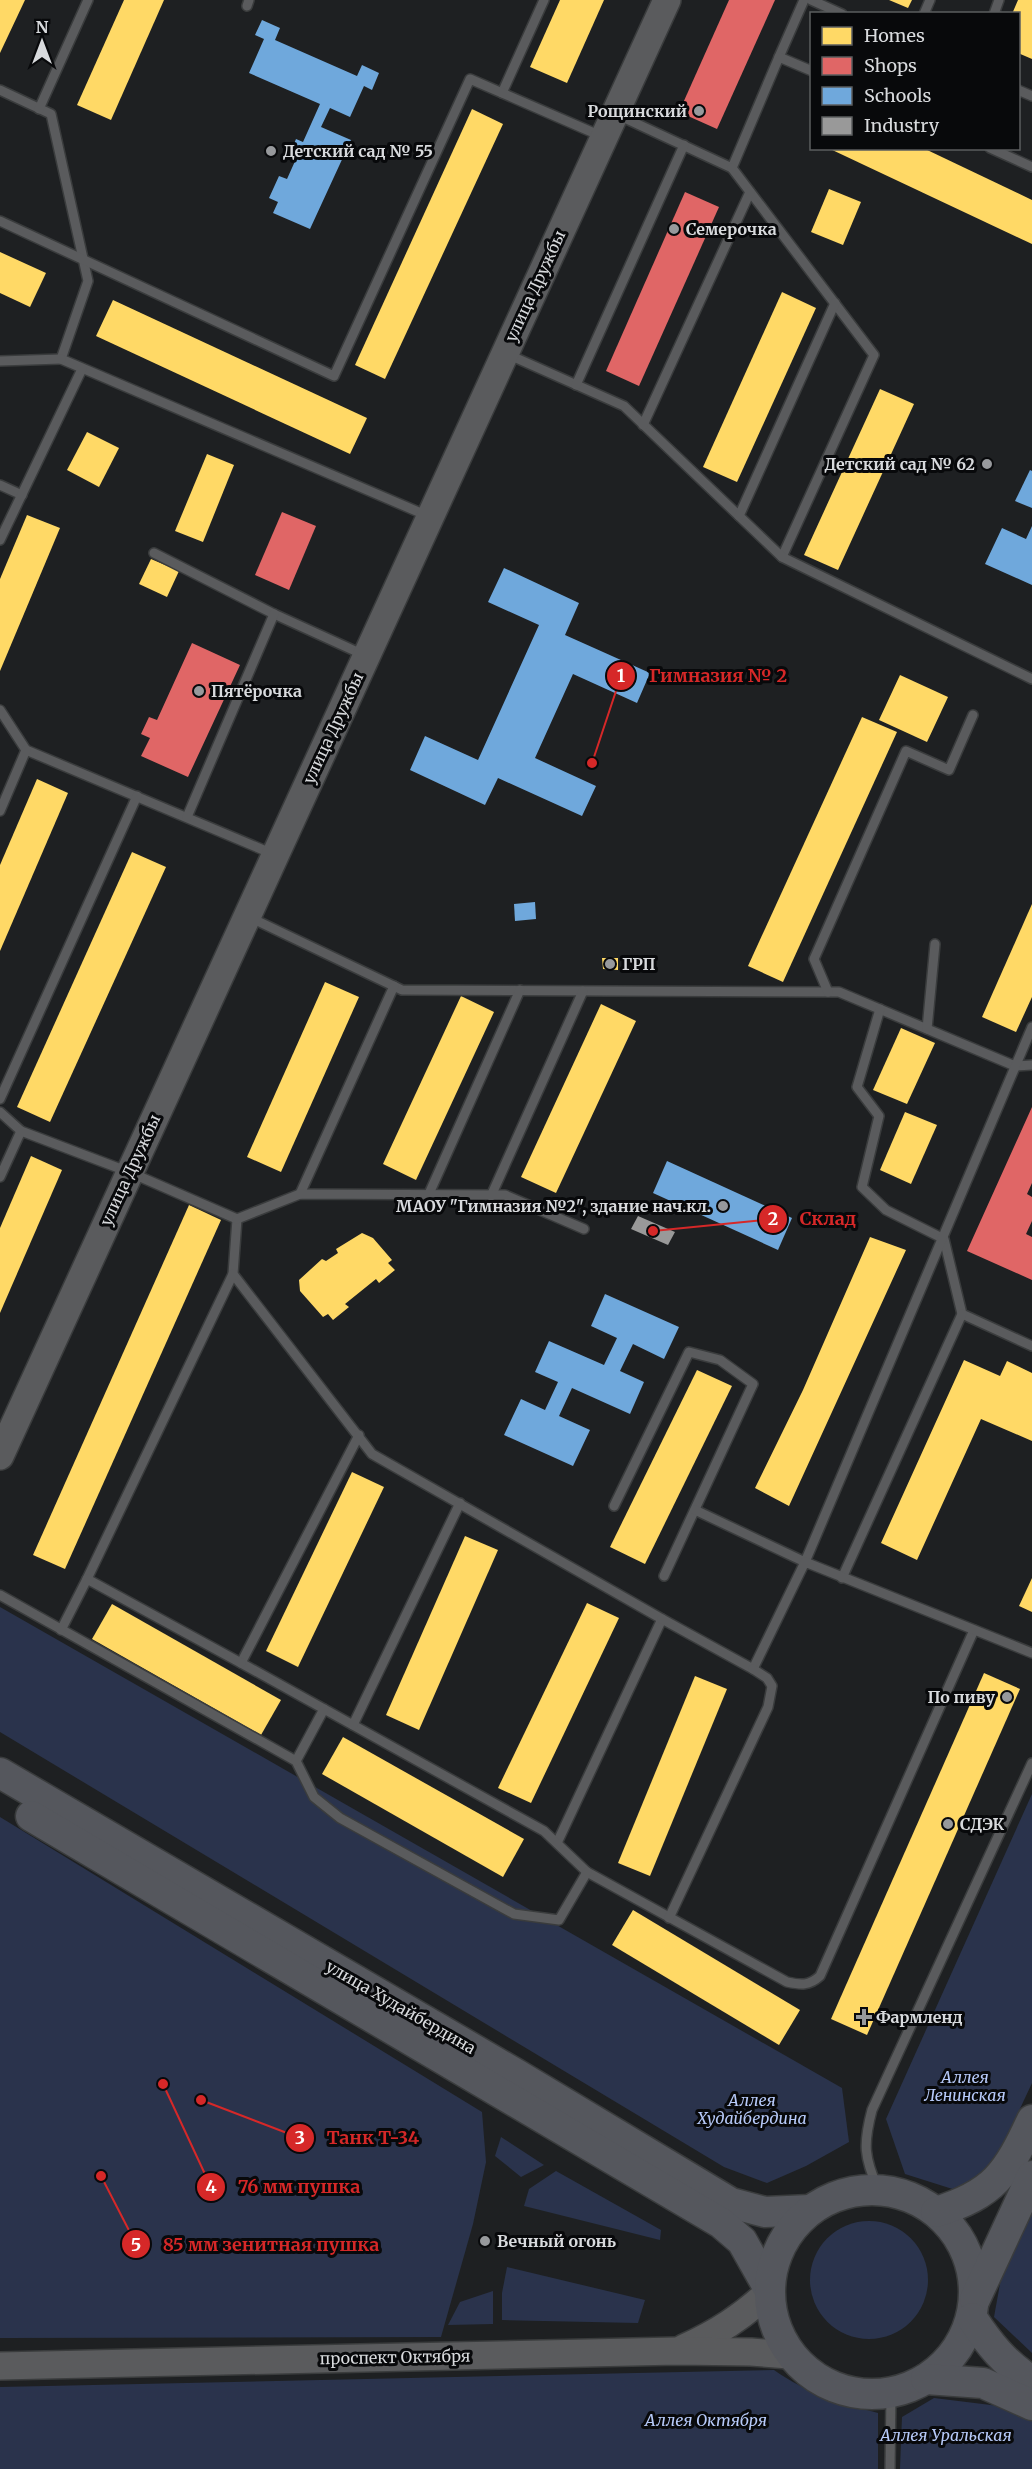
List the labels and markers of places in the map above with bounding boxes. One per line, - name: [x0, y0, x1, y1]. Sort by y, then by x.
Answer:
- place label: Рощинский: [588, 101, 687, 121]
- marker: Рощинский: [692, 104, 706, 118]
- place label: Детский сад № 55: [283, 141, 433, 161]
- marker: Детский сад № 55: [264, 144, 278, 158]
- place label: Семерочка: [686, 219, 777, 239]
- marker: Семерочка: [667, 222, 681, 236]
- place label: Детский сад № 62: [824, 454, 975, 474]
- marker: Детский сад № 62: [980, 457, 994, 471]
- callout: Гимназия № 2: [606, 658, 799, 694]
- place label: Пятёрочка: [211, 681, 302, 701]
- marker: Пятёрочка: [192, 684, 206, 698]
- place label: ГРП: [622, 954, 656, 974]
- marker: ГРП: [603, 957, 617, 971]
- place label: МАОУ "Гимназия №2", здание нач.кл.: [396, 1196, 711, 1217]
- marker: МАОУ "Гимназия №2", здание нач.кл.: [716, 1199, 730, 1213]
- callout: Склад: [758, 1201, 869, 1237]
- place label: По пиву: [927, 1687, 996, 1707]
- marker: По пиву: [1000, 1690, 1014, 1704]
- place label: СДЭК: [960, 1814, 1005, 1834]
- marker: СДЭК: [941, 1817, 955, 1831]
- place label: Фармленд: [876, 2007, 963, 2027]
- marker: Фармленд: [857, 2010, 871, 2024]
- callout: Танк Т-34: [285, 2120, 431, 2156]
- callout: 76 мм пушка: [196, 2169, 372, 2205]
- callout: 85 мм зенитная пушка: [121, 2226, 392, 2262]
- place label: Вечный огонь: [497, 2231, 616, 2251]
- marker: Вечный огонь: [478, 2234, 492, 2248]

